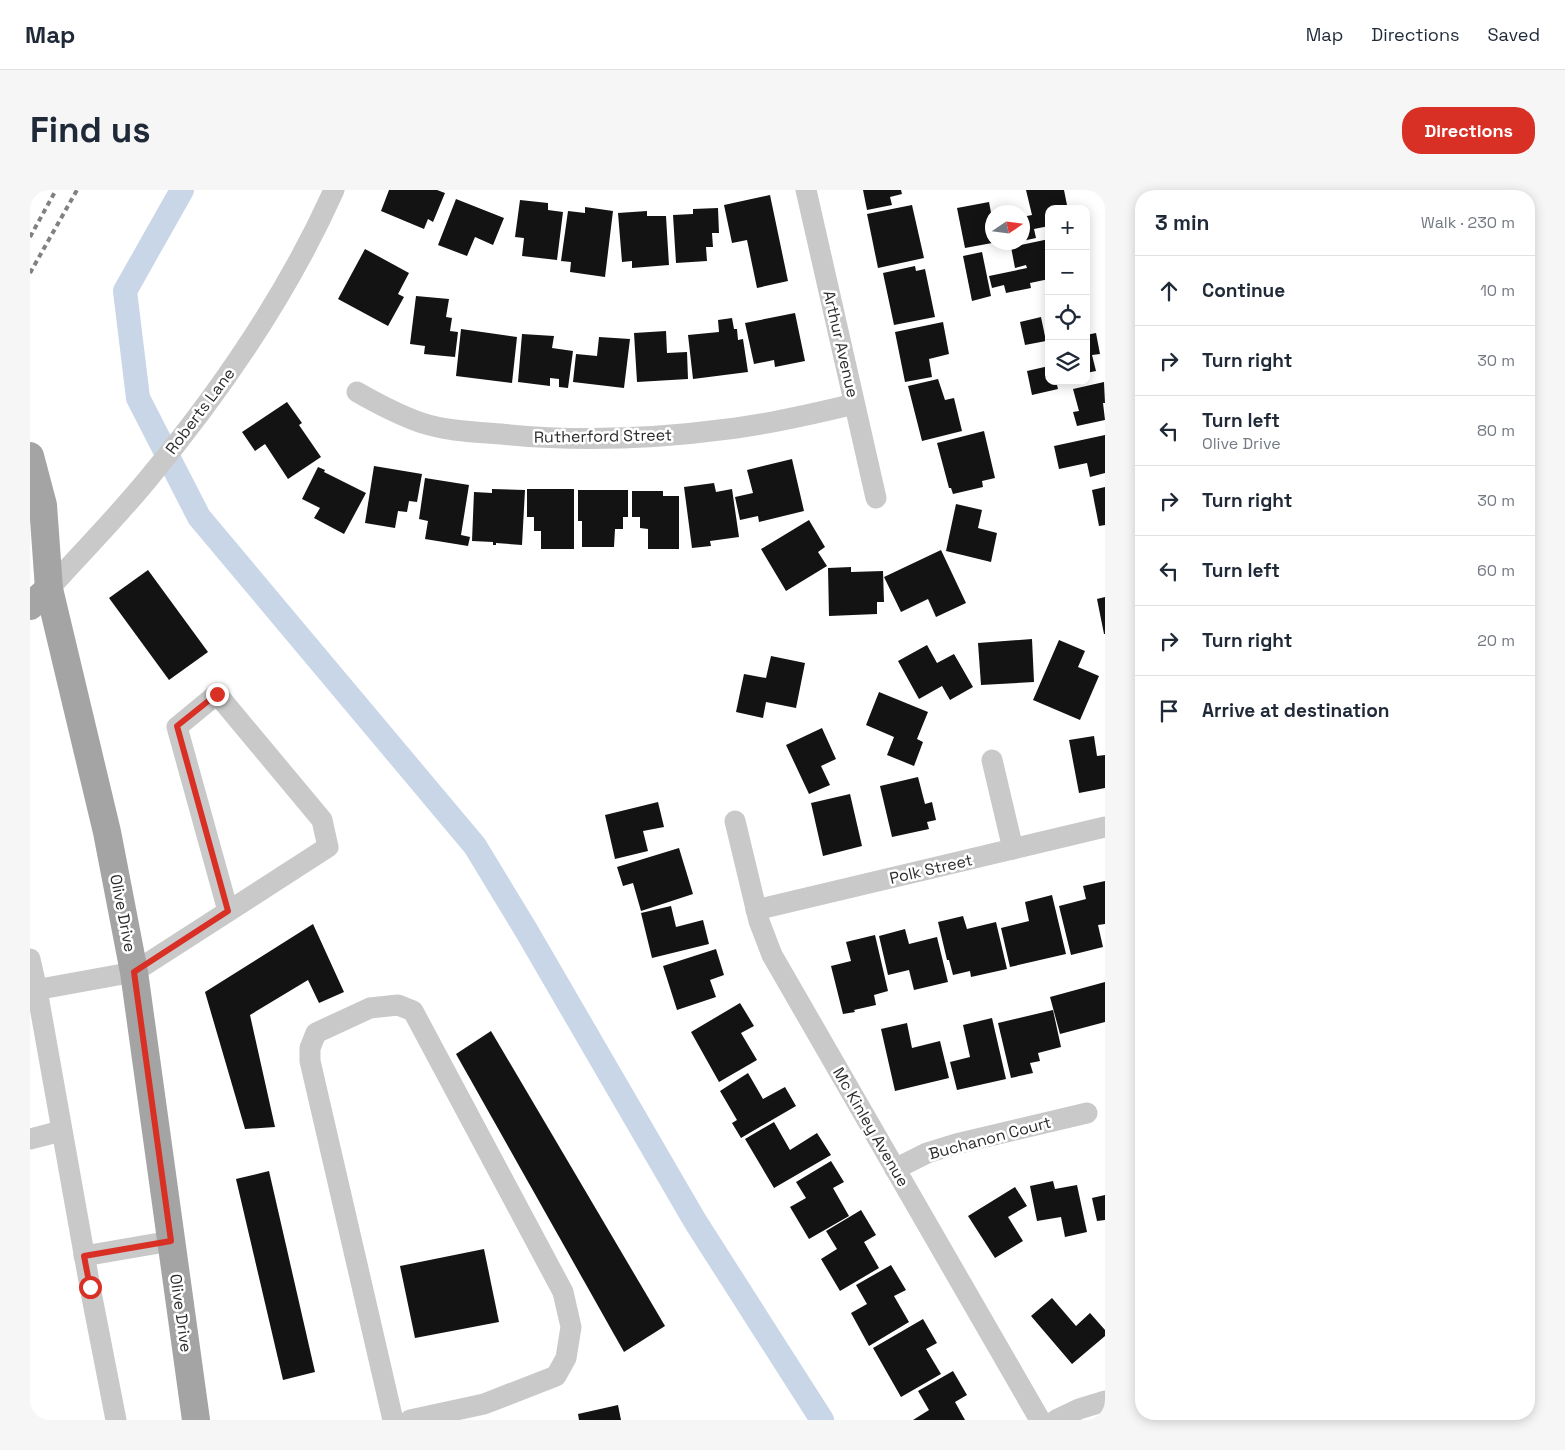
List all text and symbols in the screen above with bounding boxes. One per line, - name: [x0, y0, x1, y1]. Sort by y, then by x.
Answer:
- text: Map: [25, 19, 75, 50]
- text: Map: [1306, 23, 1343, 46]
- text: Directions: [1371, 23, 1460, 46]
- text: Saved: [1488, 23, 1540, 46]
- button: Directions: [1402, 107, 1535, 154]
- text: Find us: [30, 108, 151, 152]
- north arrow: [985, 205, 1030, 250]
- map controls: [1045, 205, 1090, 385]
- button: +: [1045, 205, 1090, 250]
- text: 3 min: [1155, 209, 1210, 236]
- text: Walk · 230 m: [1421, 212, 1515, 233]
- button: −: [1045, 250, 1090, 295]
- icon: ahead: [1155, 277, 1183, 305]
- text: Continue: [1202, 278, 1285, 303]
- text: 10 m: [1480, 280, 1515, 301]
- street label: Arthur Avenue: [818, 288, 864, 400]
- button: locate: [1045, 295, 1090, 340]
- button: layers: [1045, 340, 1090, 385]
- icon: right: [1155, 347, 1183, 375]
- text: Turn right: [1202, 348, 1292, 373]
- text: 30 m: [1477, 350, 1515, 371]
- street label: Roberts Lane: [161, 364, 239, 458]
- text: Turn left: [1202, 408, 1280, 433]
- icon: left: [1155, 417, 1183, 445]
- text: 80 m: [1477, 420, 1515, 441]
- street label: Rutherford Street: [534, 424, 672, 448]
- text: Olive Drive: [1202, 433, 1281, 454]
- icon: right: [1155, 487, 1183, 515]
- text: Turn right: [1202, 488, 1292, 513]
- text: 30 m: [1477, 490, 1515, 511]
- icon: left: [1155, 557, 1183, 585]
- text: Turn left: [1202, 558, 1280, 583]
- text: 60 m: [1477, 560, 1515, 581]
- icon: right: [1155, 627, 1183, 655]
- text: Turn right: [1202, 628, 1292, 653]
- text: 20 m: [1477, 630, 1515, 651]
- route end: [206, 683, 229, 706]
- icon: arrive: [1155, 697, 1183, 725]
- text: Arrive at destination: [1202, 698, 1390, 723]
- street label: Polk Street: [887, 849, 975, 889]
- street label: Olive Drive: [105, 872, 141, 954]
- street label: Mc Kinley Avenue: [828, 1063, 914, 1191]
- street label: Buchanon Court: [926, 1112, 1054, 1164]
- street label: Olive Drive: [165, 1273, 197, 1353]
- route start: [79, 1276, 102, 1299]

